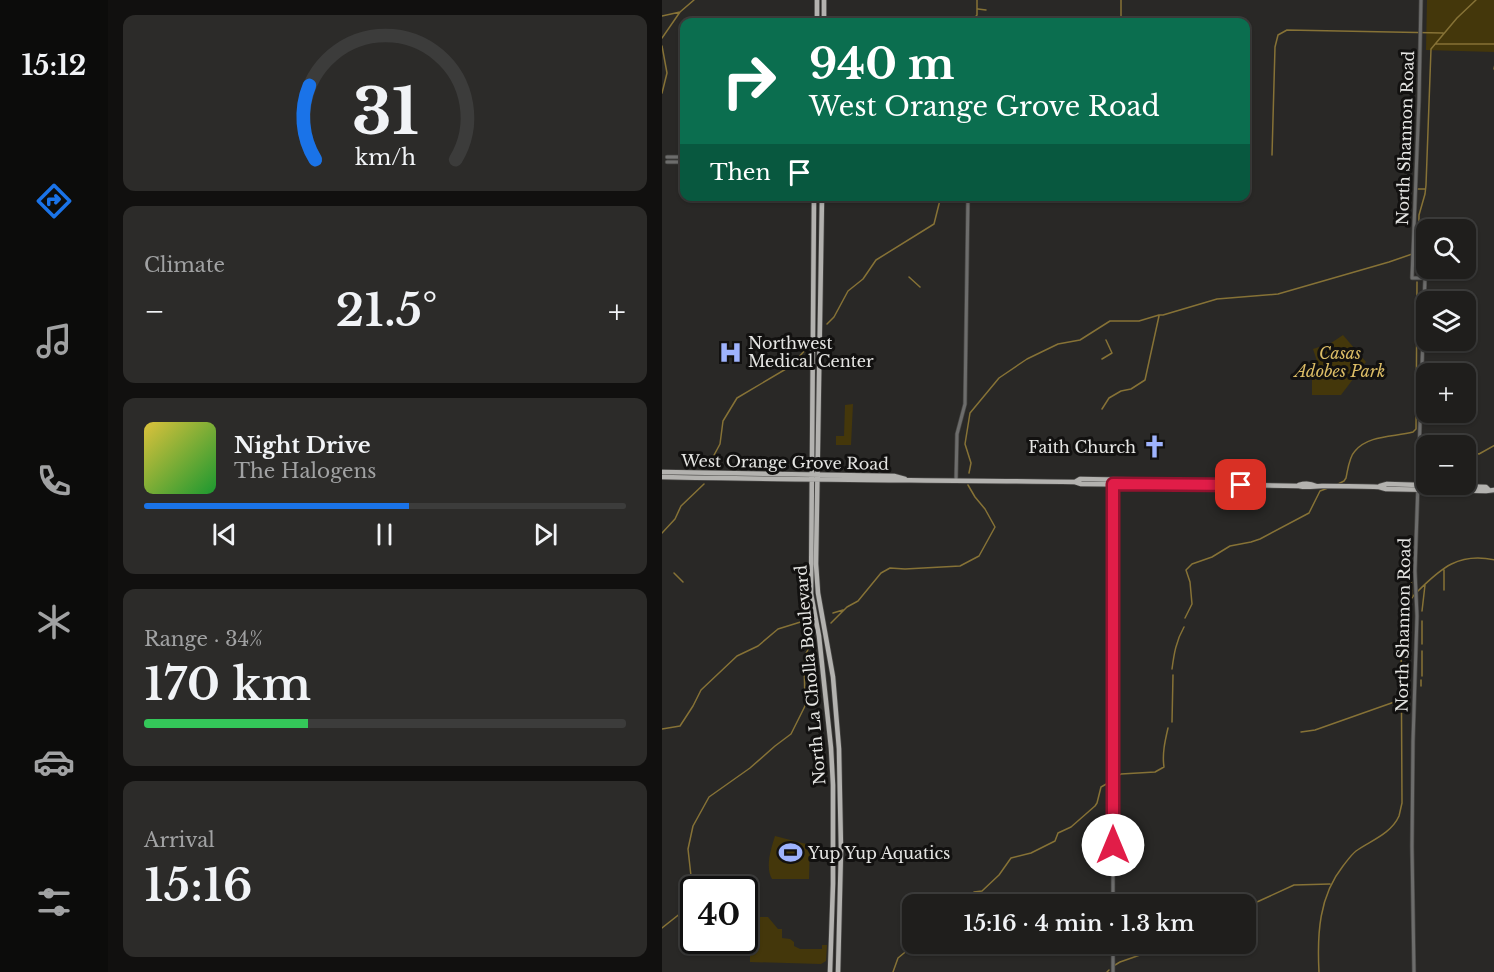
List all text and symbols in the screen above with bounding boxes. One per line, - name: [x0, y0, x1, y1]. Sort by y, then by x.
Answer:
- text: 940 m: [809, 38, 955, 90]
- icon: right: [710, 42, 788, 120]
- text: 15:12: [22, 49, 86, 82]
- street label: North Shannon Road: [1392, 50, 1418, 226]
- text: 31: [352, 73, 418, 151]
- text: West Orange Grove Road: [809, 90, 1160, 123]
- text: km/h: [355, 145, 416, 172]
- icon: arrive: [783, 156, 816, 189]
- text: Then: [710, 159, 771, 186]
- icon: directions: [33, 180, 75, 222]
- map controls: [1416, 219, 1476, 495]
- button: search: [1416, 219, 1476, 279]
- text: Climate: [144, 253, 225, 277]
- text: 21.5°: [335, 282, 437, 338]
- text: −: [144, 291, 165, 332]
- text: +: [608, 291, 626, 332]
- button: layers: [1416, 291, 1476, 351]
- icon: music: [33, 320, 75, 362]
- place label: Northwest Medical Center: [748, 333, 874, 371]
- hospital icon: Northwest Medical Center: [717, 339, 743, 365]
- park label: Casas Adobes Park: [1293, 343, 1385, 381]
- button: +: [1416, 363, 1476, 423]
- text: Night Drive: [234, 432, 371, 459]
- church icon: Faith Church: [1141, 434, 1167, 460]
- button: −: [1416, 435, 1476, 495]
- place label: Faith Church: [1028, 437, 1136, 457]
- street label: West Orange Grove Road: [680, 450, 889, 474]
- text: The Halogens: [234, 459, 376, 483]
- pin: [1215, 459, 1266, 510]
- icon: phone: [33, 460, 75, 502]
- icon: arrive: [1224, 468, 1257, 501]
- icon: previous: [208, 518, 241, 551]
- icon: pause: [368, 518, 401, 551]
- icon: next: [529, 518, 562, 551]
- street label: North Shannon Road: [1391, 537, 1415, 712]
- street label: North La Cholla Boulevard: [790, 564, 830, 786]
- icon: climate: [33, 601, 75, 643]
- text: Range · 34%: [144, 627, 263, 651]
- text: 170 km: [144, 656, 311, 712]
- icon: car: [33, 741, 75, 783]
- position arrow: [1081, 813, 1145, 877]
- text: Arrival: [144, 828, 215, 852]
- sports icon: Yup Yup Aquatics: [777, 840, 803, 866]
- place label: Yup Yup Aquatics: [807, 843, 950, 863]
- text: 15:16: [144, 857, 253, 913]
- speed limit sign: 40: [680, 876, 758, 954]
- icon: filters: [33, 881, 75, 923]
- text: 15:16 · 4 min · 1.3 km: [964, 910, 1194, 937]

